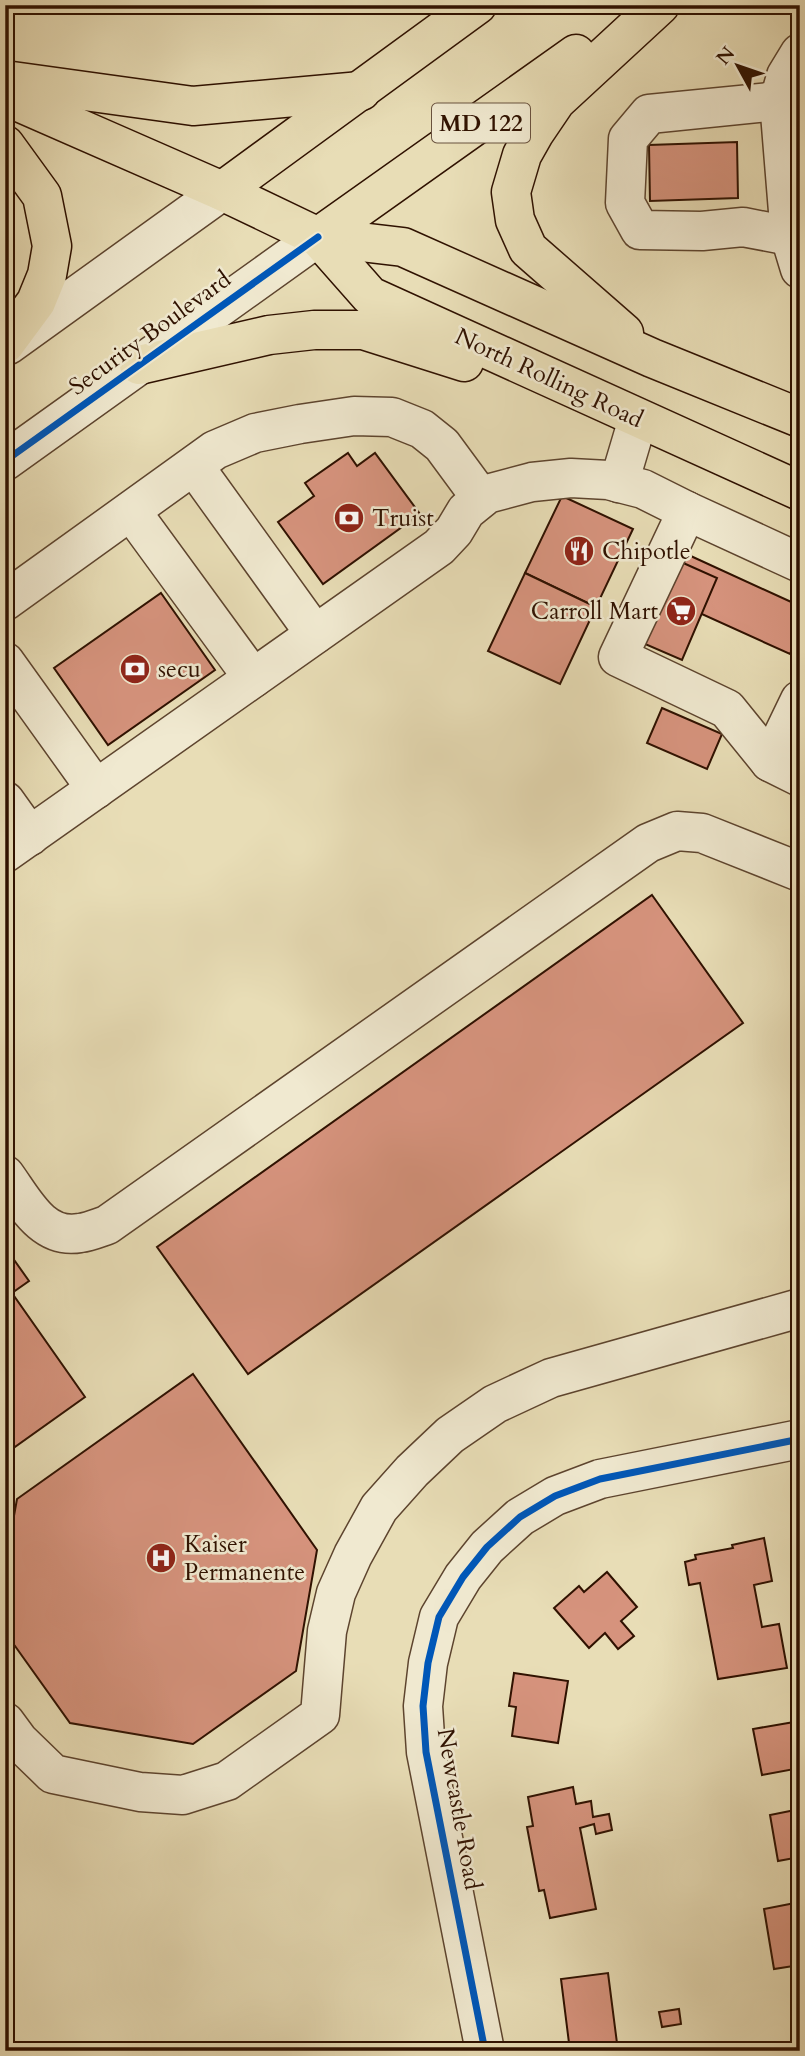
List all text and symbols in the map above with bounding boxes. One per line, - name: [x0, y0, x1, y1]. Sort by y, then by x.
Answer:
- north arrow: [704, 32, 774, 102]
- text: N: [710, 41, 741, 70]
- road number: MD 122: [432, 104, 530, 142]
- street label: Security Boulevard: [62, 263, 238, 403]
- street label: North Rolling Road: [449, 320, 649, 436]
- bank icon: Truist: [332, 501, 366, 535]
- place label: Truist: [372, 502, 434, 535]
- restaurant icon: Chipotle: [562, 534, 596, 568]
- place label: Chipotle: [602, 535, 691, 568]
- supermarket icon: Carroll Mart: [664, 594, 698, 628]
- place label: Carroll Mart: [531, 595, 658, 628]
- bank icon: secu: [118, 652, 152, 686]
- place label: secu: [158, 653, 201, 686]
- place label: Kaiser Permanente: [184, 1528, 305, 1589]
- hospital icon: Kaiser Permanente: [144, 1541, 178, 1575]
- street label: Newcastle Road: [429, 1726, 490, 1893]

